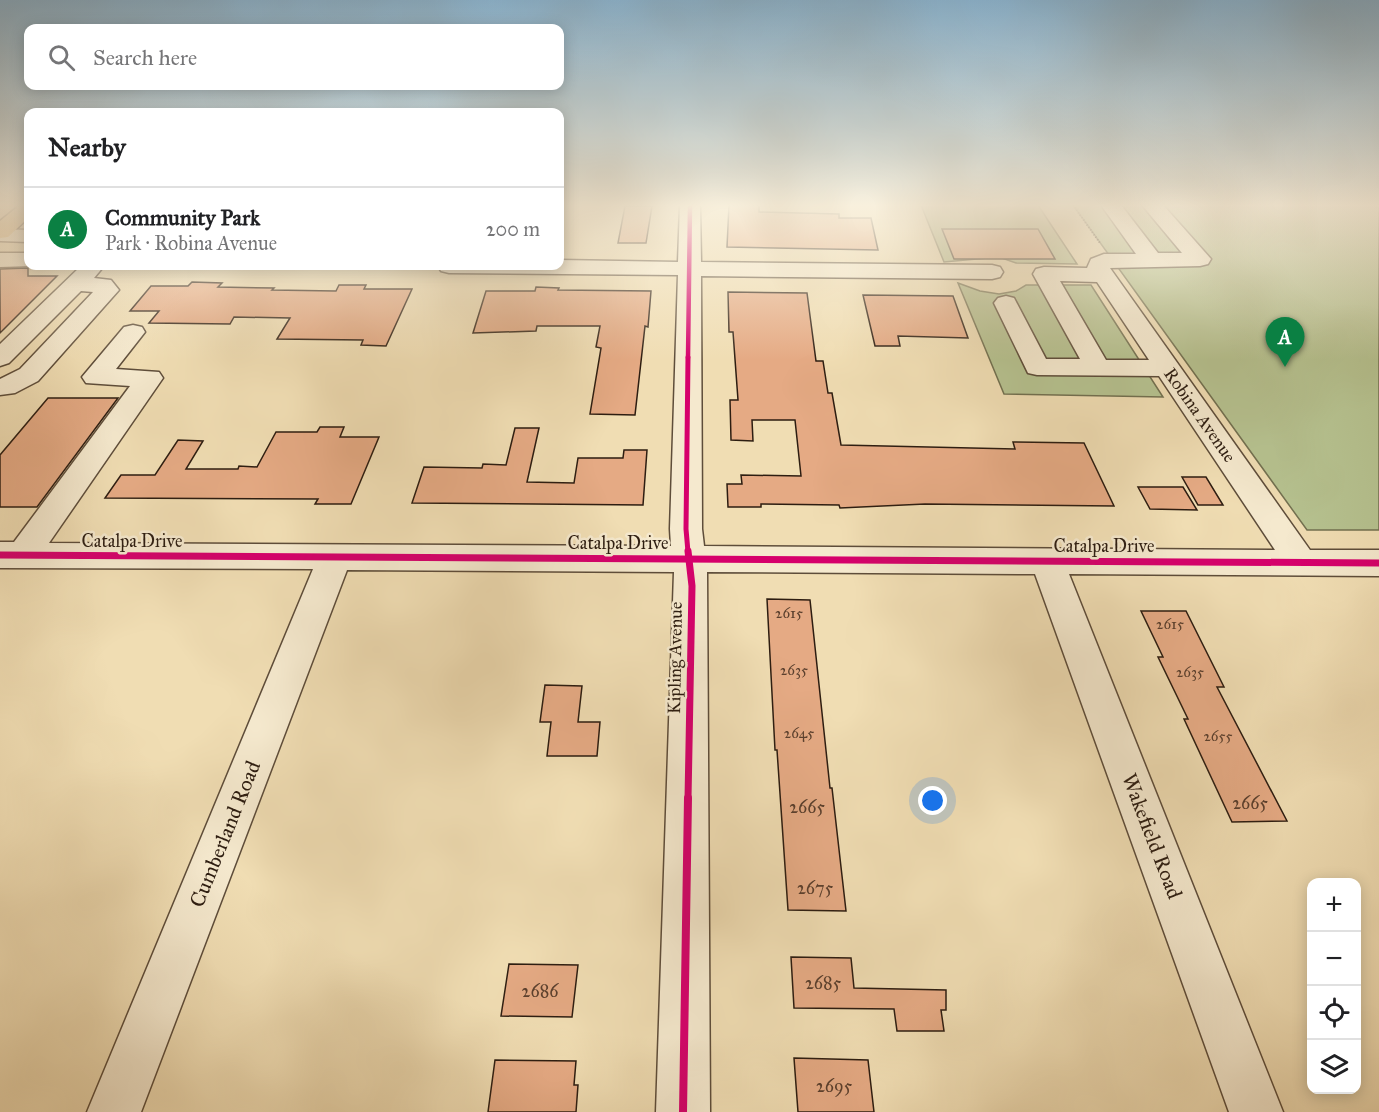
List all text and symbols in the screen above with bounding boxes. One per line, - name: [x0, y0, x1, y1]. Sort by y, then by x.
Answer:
- search box: [24, 24, 564, 90]
- icon: search: [45, 41, 78, 74]
- text: Search here: [93, 44, 197, 71]
- text: Nearby: [48, 131, 126, 163]
- text: Community Park: [105, 204, 260, 231]
- text: A: [61, 217, 74, 241]
- text: 200 m: [486, 217, 540, 241]
- text: Park · Robina Avenue: [105, 231, 277, 255]
- pin: A: [1266, 318, 1304, 367]
- street label: Robina Avenue: [1159, 363, 1241, 467]
- street label: Catalpa Drive: [82, 530, 182, 552]
- street label: Catalpa Drive: [568, 532, 668, 554]
- street label: Catalpa Drive: [1054, 535, 1154, 557]
- street label: Kipling Avenue: [663, 602, 688, 714]
- house number: 2615: [775, 604, 803, 622]
- house number: 2615: [1156, 615, 1184, 633]
- house number: 2635: [780, 661, 808, 679]
- house number: 2635: [1176, 663, 1204, 681]
- house number: 2645: [784, 724, 814, 742]
- house number: 2655: [1203, 727, 1233, 745]
- street label: Cumberland Road: [184, 757, 266, 911]
- street label: Wakefield Road: [1116, 770, 1188, 903]
- your location: [918, 786, 947, 815]
- house number: 2665: [1232, 792, 1268, 814]
- house number: 2665: [789, 796, 825, 818]
- house number: 2675: [797, 877, 834, 899]
- map controls: [1307, 878, 1361, 1094]
- button: +: [1307, 878, 1361, 932]
- button: −: [1307, 932, 1361, 986]
- house number: 2685: [805, 972, 842, 994]
- house number: 2686: [522, 980, 559, 1002]
- button: locate: [1307, 986, 1361, 1040]
- button: layers: [1307, 1040, 1361, 1094]
- house number: 2695: [816, 1075, 853, 1097]

